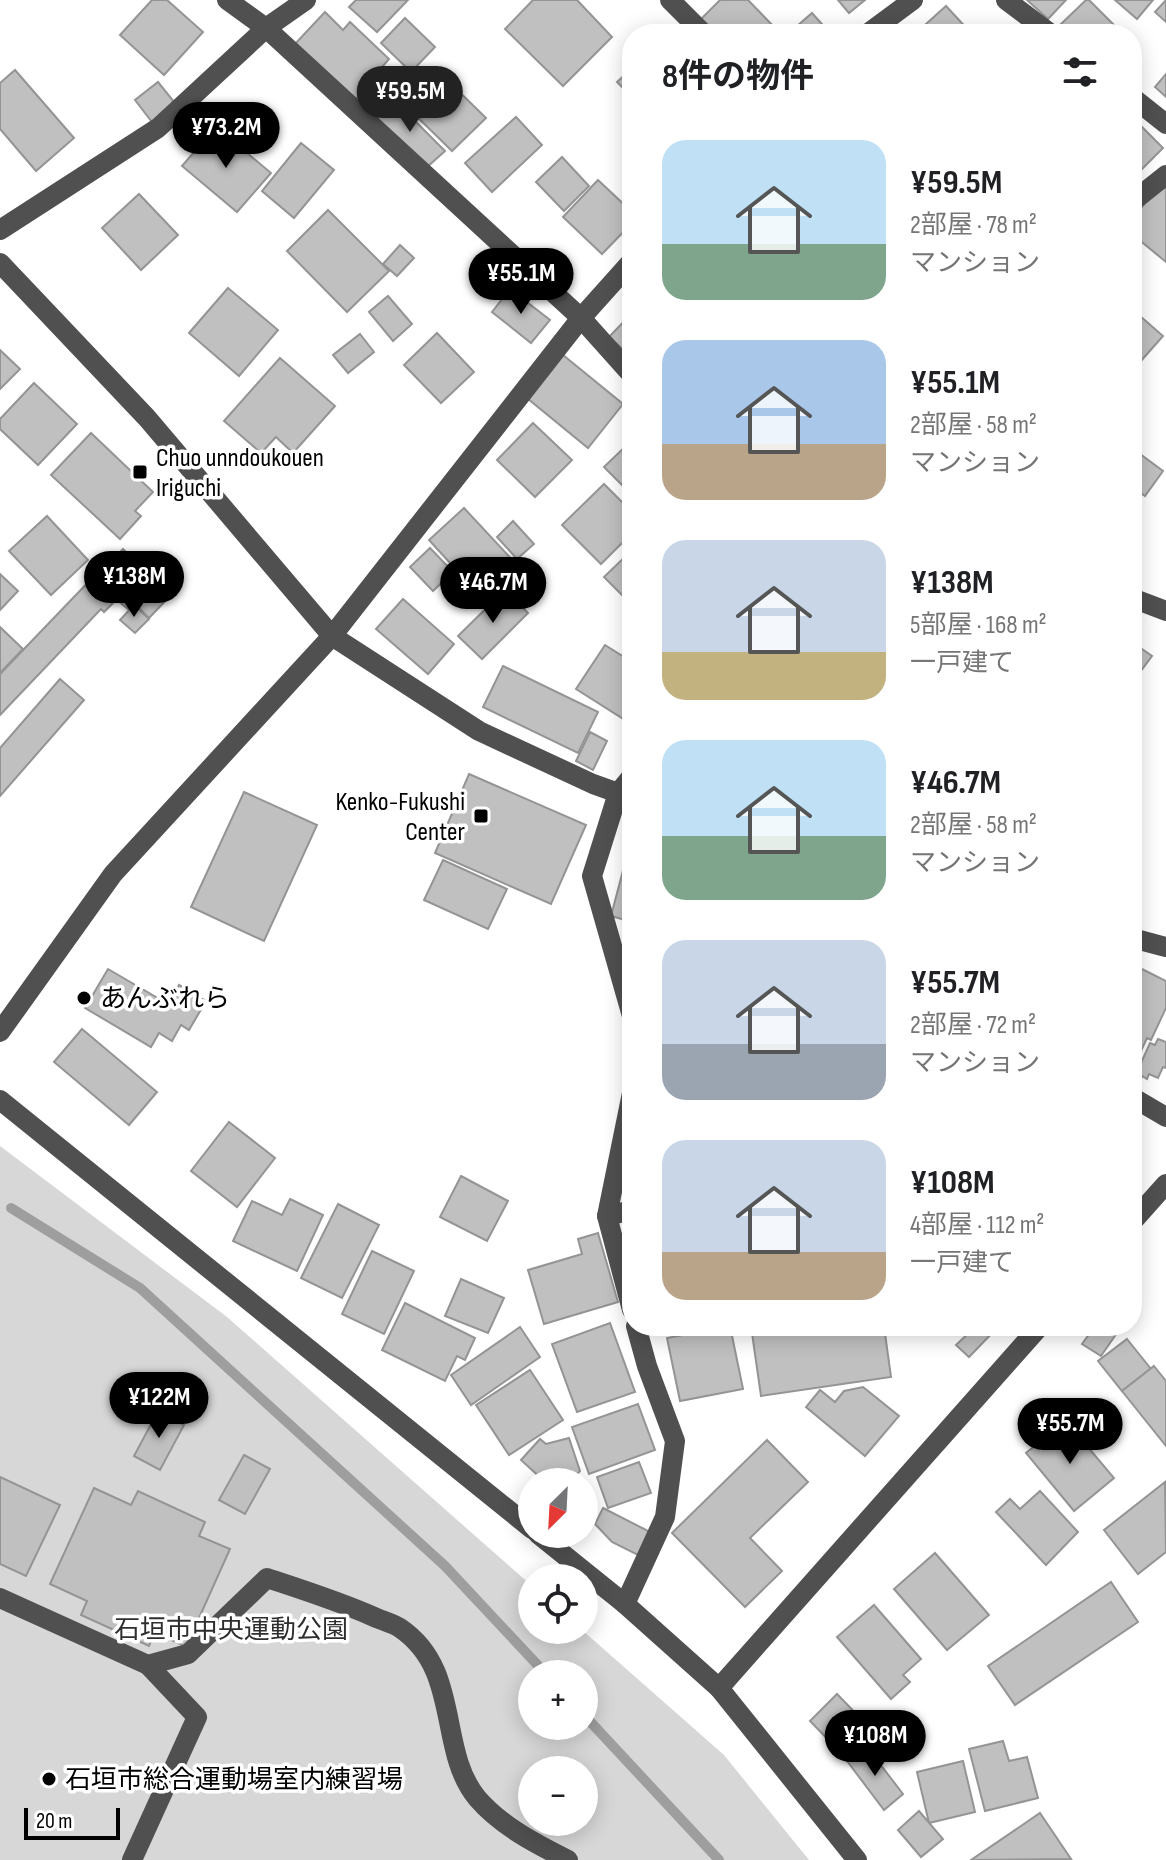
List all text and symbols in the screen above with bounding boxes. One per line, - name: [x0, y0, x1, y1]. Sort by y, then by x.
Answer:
- icon: filters: [1058, 50, 1102, 94]
- text: 8件の物件: [662, 56, 814, 97]
- pin: ¥59.5M: [345, 66, 475, 134]
- text: ¥59.5M: [375, 76, 445, 107]
- pin: ¥73.2M: [161, 102, 291, 170]
- text: ¥73.2M: [191, 112, 261, 143]
- text: ¥59.5M: [910, 162, 1002, 203]
- icon: home: [726, 172, 822, 268]
- text: 2部屋 · 78 m²: [910, 210, 1037, 241]
- pin: ¥55.1M: [456, 248, 586, 316]
- text: マンション: [910, 248, 1040, 279]
- text: ¥55.1M: [487, 258, 555, 289]
- text: ¥55.1M: [910, 362, 1000, 403]
- icon: home: [726, 372, 822, 468]
- text: 2部屋 · 58 m²: [910, 410, 1037, 441]
- place label: Chuo unndoukouen Iriguchi: [156, 443, 324, 504]
- text: マンション: [910, 448, 1040, 479]
- marker: Chuo unndoukouen Iriguchi: [131, 463, 149, 481]
- pin: ¥138M: [78, 551, 190, 619]
- pin: ¥46.7M: [428, 557, 558, 625]
- text: ¥138M: [102, 561, 166, 592]
- text: ¥138M: [910, 562, 994, 603]
- text: ¥46.7M: [458, 567, 528, 598]
- icon: home: [726, 572, 822, 668]
- text: 5部屋 · 168 m²: [910, 610, 1047, 641]
- text: 一戸建て: [910, 648, 1014, 679]
- text: ¥46.7M: [910, 762, 1001, 803]
- icon: home: [726, 772, 822, 868]
- place label: Kenko-Fukushi Center: [335, 787, 466, 848]
- marker: Kenko-Fukushi Center: [472, 807, 490, 825]
- text: 2部屋 · 58 m²: [910, 810, 1037, 841]
- text: マンション: [910, 848, 1040, 879]
- text: ¥55.7M: [910, 962, 1000, 1003]
- icon: home: [726, 972, 822, 1068]
- place label: あんぶれら: [100, 984, 230, 1015]
- marker: あんぶれら: [75, 989, 93, 1007]
- text: 2部屋 · 72 m²: [910, 1010, 1036, 1041]
- text: マンション: [910, 1048, 1040, 1079]
- text: ¥108M: [910, 1162, 995, 1203]
- icon: home: [726, 1172, 822, 1268]
- text: 4部屋 · 112 m²: [910, 1210, 1044, 1241]
- text: 一戸建て: [910, 1248, 1014, 1279]
- pin: ¥122M: [103, 1372, 215, 1440]
- text: ¥122M: [127, 1382, 191, 1413]
- pin: ¥55.7M: [1005, 1398, 1135, 1466]
- text: ¥55.7M: [1036, 1408, 1104, 1439]
- north arrow: [518, 1468, 598, 1548]
- map controls: [518, 1468, 598, 1836]
- button: locate: [518, 1564, 598, 1644]
- park label: 石垣市中央運動公園: [114, 1615, 348, 1646]
- button: +: [518, 1660, 598, 1740]
- pin: ¥108M: [819, 1710, 931, 1778]
- text: ¥108M: [843, 1720, 907, 1751]
- button: −: [518, 1756, 598, 1836]
- place label: 石垣市総合運動場室内練習場: [65, 1765, 403, 1796]
- marker: 石垣市総合運動場室内練習場: [40, 1770, 58, 1788]
- scale bar: [24, 1804, 120, 1840]
- text: 20 m: [36, 1808, 73, 1835]

